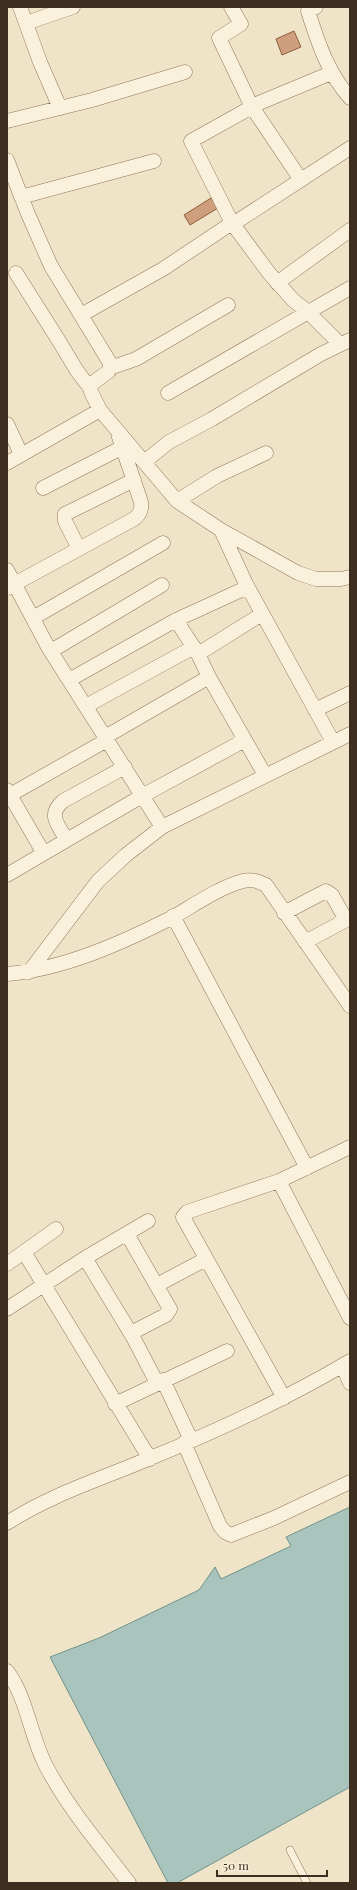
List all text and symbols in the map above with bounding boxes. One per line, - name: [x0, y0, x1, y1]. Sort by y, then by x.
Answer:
- scale bar: [217, 1852, 327, 1878]
- text: 50 m: [223, 1857, 249, 1873]

